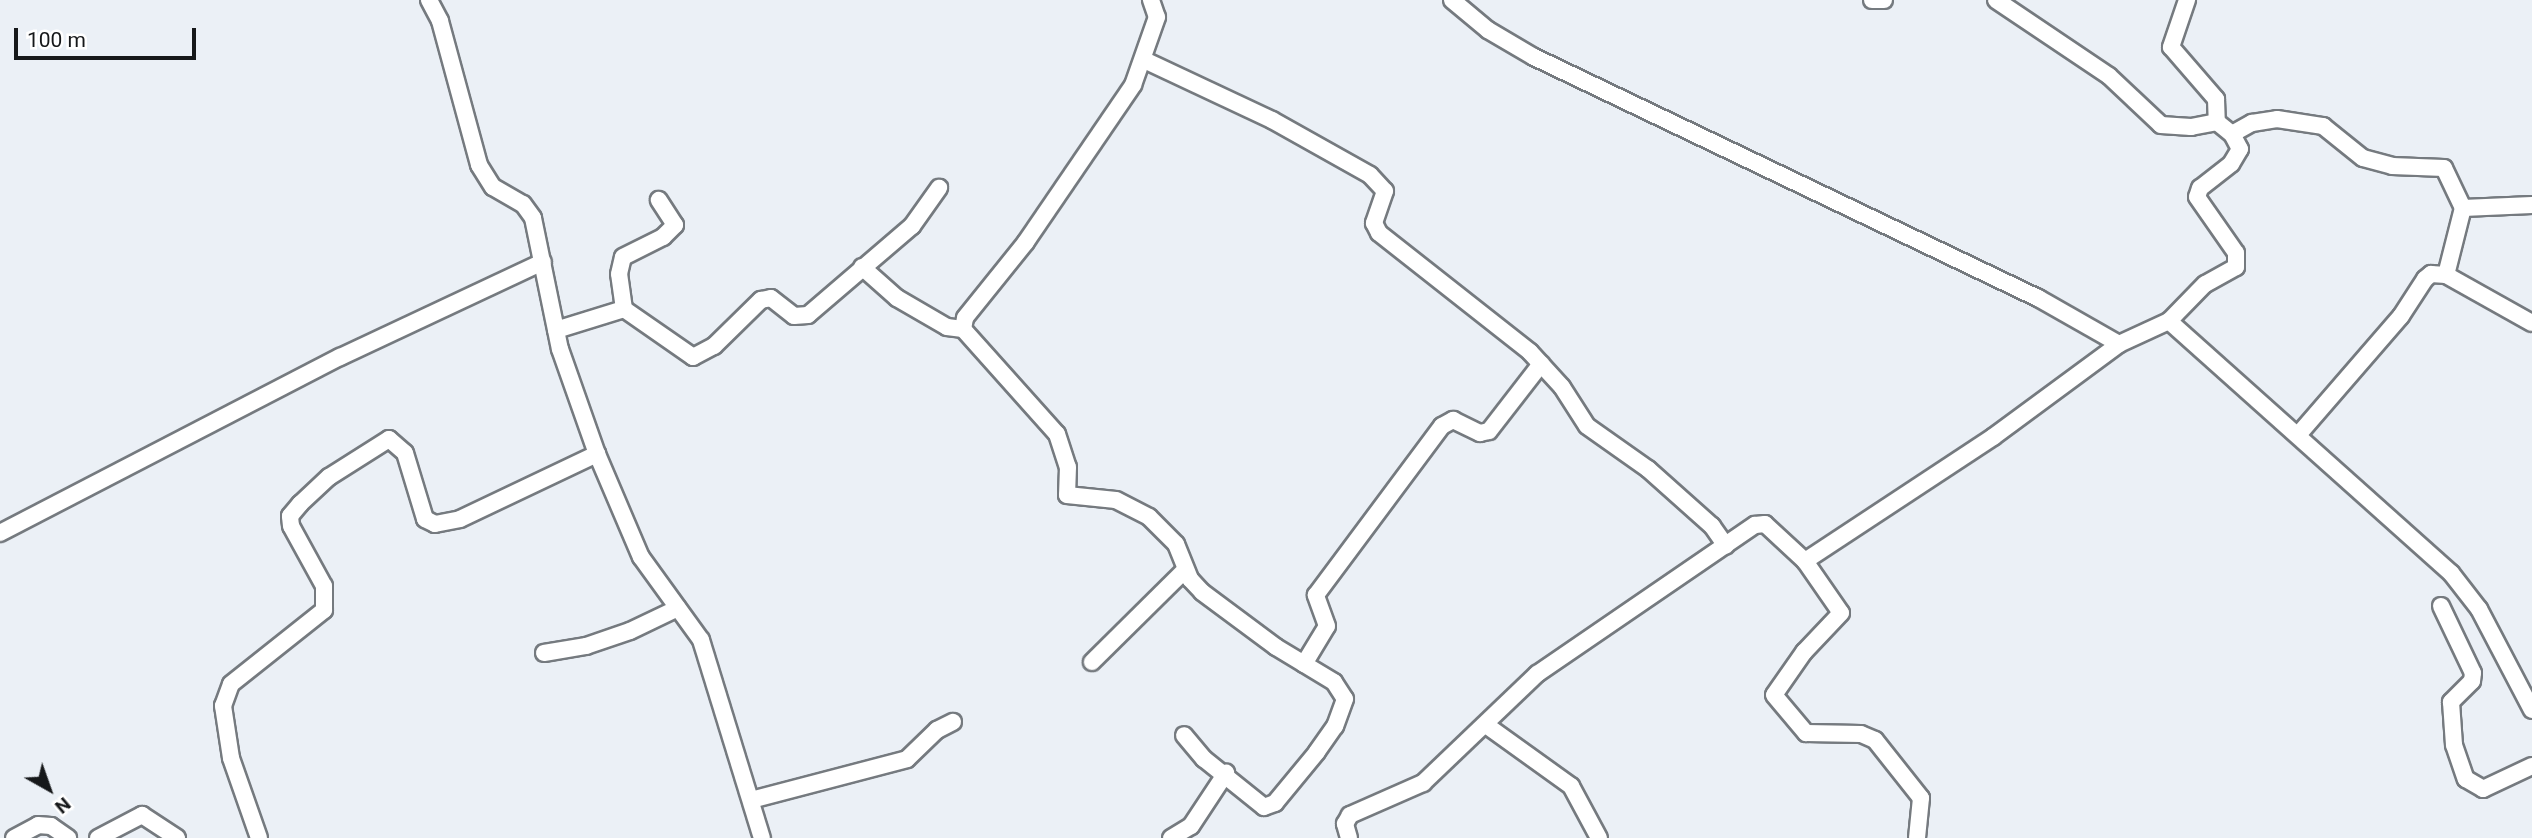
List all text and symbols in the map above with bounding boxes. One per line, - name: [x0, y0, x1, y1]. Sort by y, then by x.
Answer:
- scale bar: [18, 14, 200, 58]
- text: 100 m: [27, 28, 86, 52]
- north arrow: [14, 754, 84, 824]
- text: N: [50, 792, 75, 819]

